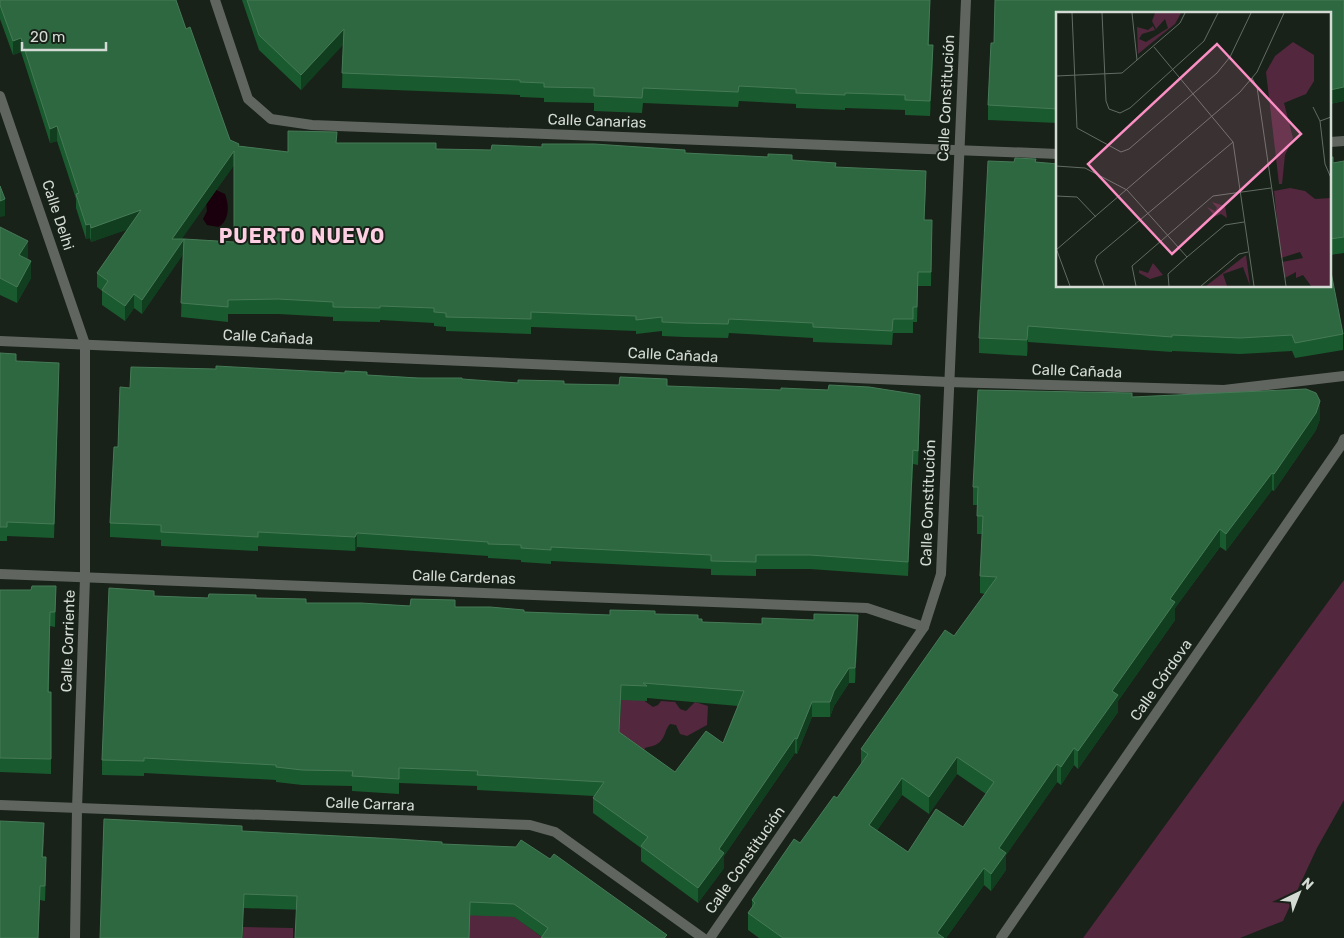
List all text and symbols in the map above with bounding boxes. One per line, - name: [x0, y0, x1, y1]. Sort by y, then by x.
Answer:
- inset map: [1056, 12, 1332, 288]
- scale bar: [22, 20, 106, 52]
- text: 20 m: [30, 28, 65, 46]
- street label: Calle Constitución: [934, 34, 958, 162]
- street label: Calle Canarias: [547, 110, 647, 132]
- street label: Calle Delhi: [38, 178, 78, 252]
- district label: PUERTO NUEVO: [219, 224, 385, 248]
- street label: Calle Cañada: [222, 326, 314, 348]
- street label: Calle Cañada: [627, 344, 719, 366]
- street label: Calle Cañada: [1031, 360, 1123, 382]
- street label: Calle Constitución: [917, 439, 939, 567]
- street label: Calle Cardenas: [412, 566, 517, 588]
- street label: Calle Corriente: [57, 589, 79, 693]
- street label: Calle Córdova: [1126, 636, 1196, 724]
- street label: Calle Carrara: [325, 793, 415, 815]
- street label: Calle Constitución: [701, 803, 789, 917]
- north arrow: [1274, 868, 1324, 918]
- text: N: [1298, 874, 1317, 894]

